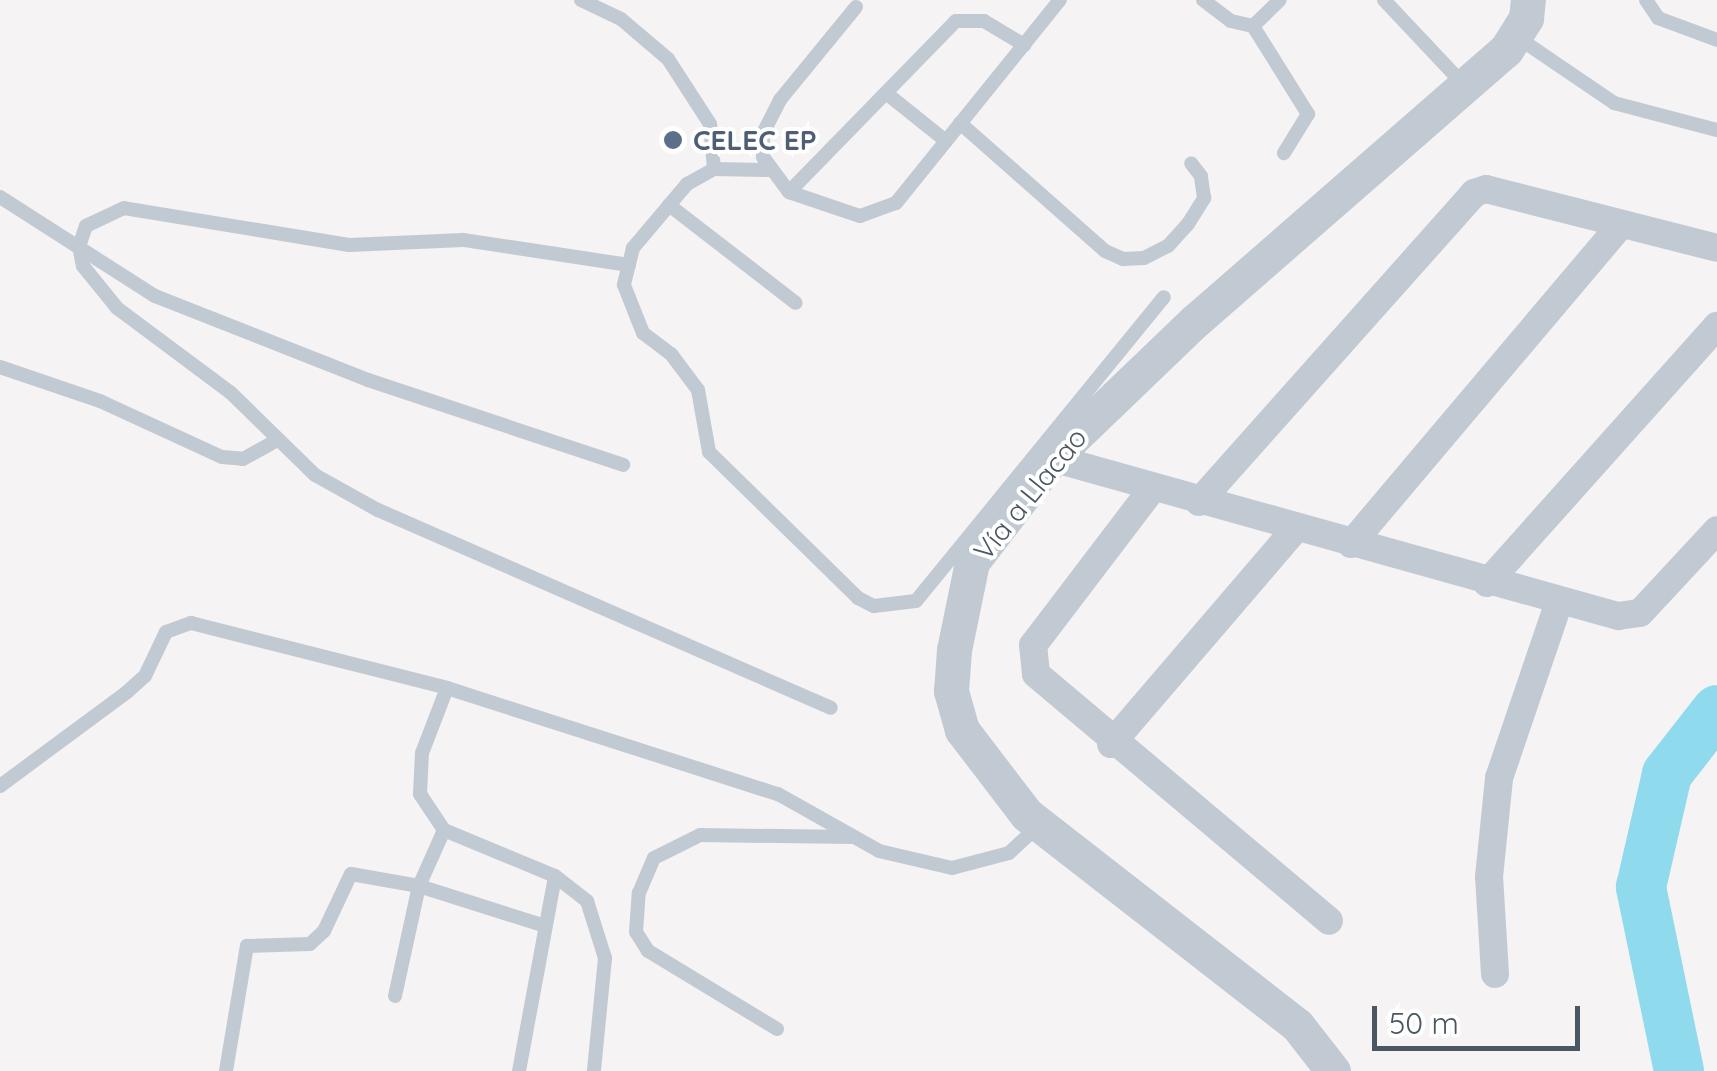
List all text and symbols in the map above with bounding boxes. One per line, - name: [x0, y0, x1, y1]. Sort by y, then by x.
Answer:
- place label: CELEC EP: [693, 123, 817, 157]
- marker: CELEC EP: [662, 129, 684, 151]
- street label: Vía a Llacao: [966, 421, 1094, 567]
- scale bar: [1377, 986, 1584, 1048]
- text: 50 m: [1389, 1004, 1459, 1042]

